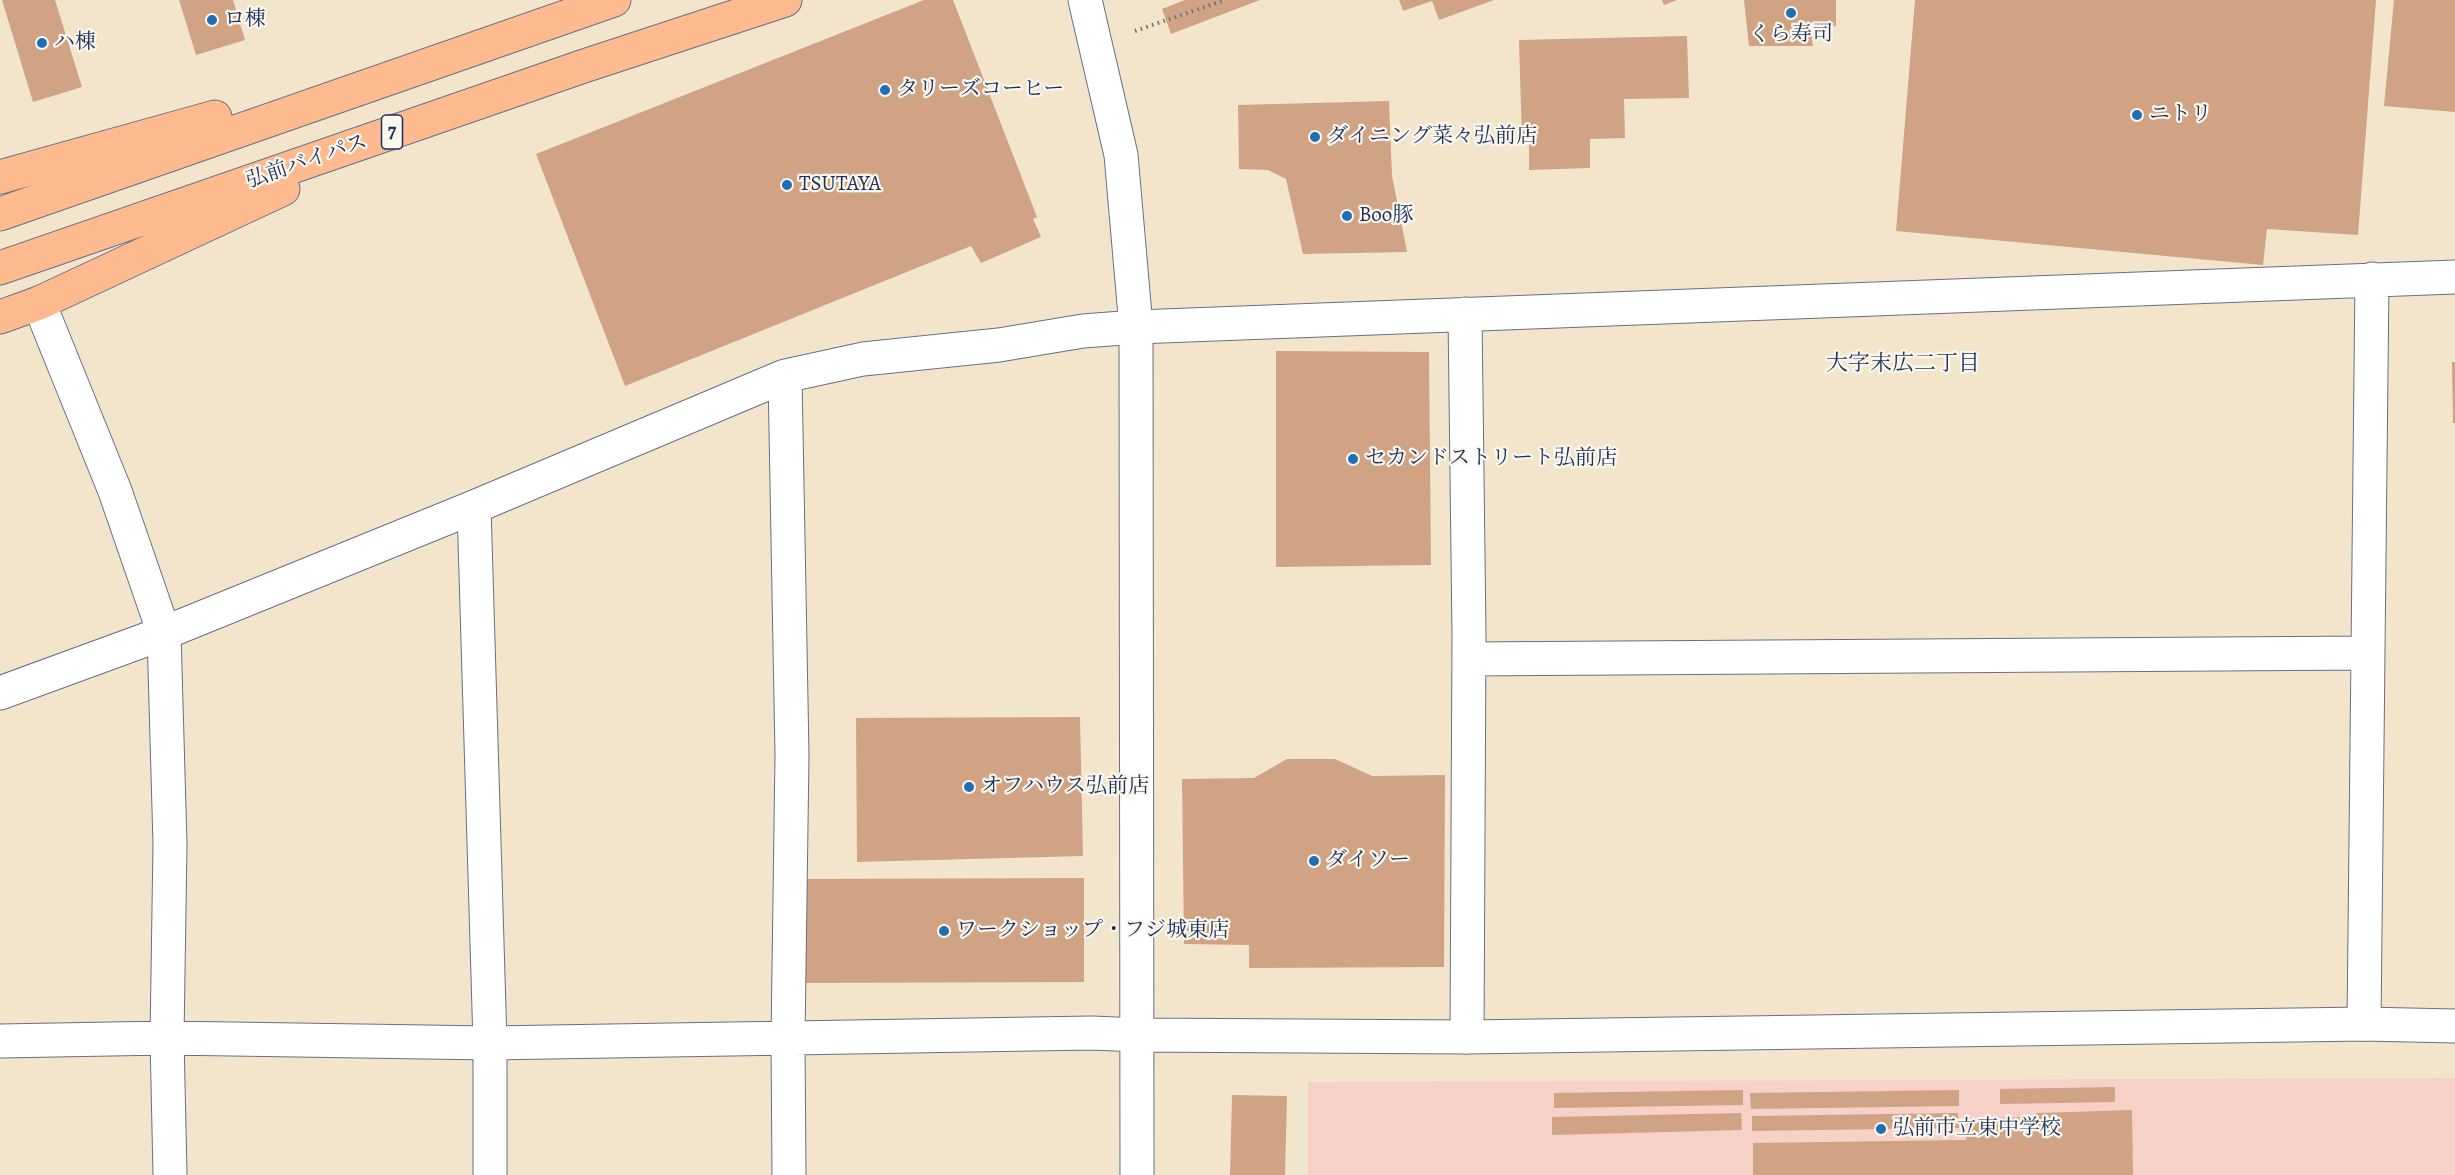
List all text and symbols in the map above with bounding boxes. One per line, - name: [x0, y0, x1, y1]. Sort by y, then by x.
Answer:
- marker: くら寿司: [1784, 6, 1798, 20]
- place label: ロ棟: [224, 7, 266, 33]
- marker: ロ棟: [205, 13, 219, 27]
- place label: くら寿司: [1749, 22, 1833, 48]
- place label: ハ棟: [54, 30, 96, 56]
- marker: ハ棟: [35, 36, 49, 50]
- place label: タリーズコーヒー: [897, 77, 1064, 103]
- marker: タリーズコーヒー: [878, 83, 892, 97]
- place label: ニトリ: [2149, 102, 2212, 128]
- marker: ニトリ: [2130, 108, 2144, 122]
- road number: 7: [382, 115, 402, 149]
- place label: ダイニング菜々弘前店: [1327, 124, 1537, 150]
- street label: 弘前バイパス: [243, 130, 371, 194]
- marker: ダイニング菜々弘前店: [1308, 130, 1322, 144]
- place label: TSUTAYA: [799, 172, 881, 198]
- marker: TSUTAYA: [780, 178, 794, 192]
- place label: Boo豚: [1359, 203, 1413, 229]
- marker: Boo豚: [1340, 209, 1354, 223]
- district label: 大字末広二丁目: [1826, 352, 1980, 378]
- place label: セカンドストリート弘前店: [1365, 446, 1617, 472]
- marker: セカンドストリート弘前店: [1346, 452, 1360, 466]
- place label: オフハウス弘前店: [981, 774, 1149, 800]
- marker: オフハウス弘前店: [962, 780, 976, 794]
- place label: ダイソー: [1326, 848, 1410, 874]
- marker: ダイソー: [1307, 854, 1321, 868]
- place label: ワークショップ・フジ城東店: [956, 918, 1229, 944]
- marker: ワークショップ・フジ城東店: [937, 924, 951, 938]
- place label: 弘前市立東中学校: [1893, 1116, 2061, 1142]
- marker: 弘前市立東中学校: [1874, 1122, 1888, 1136]

